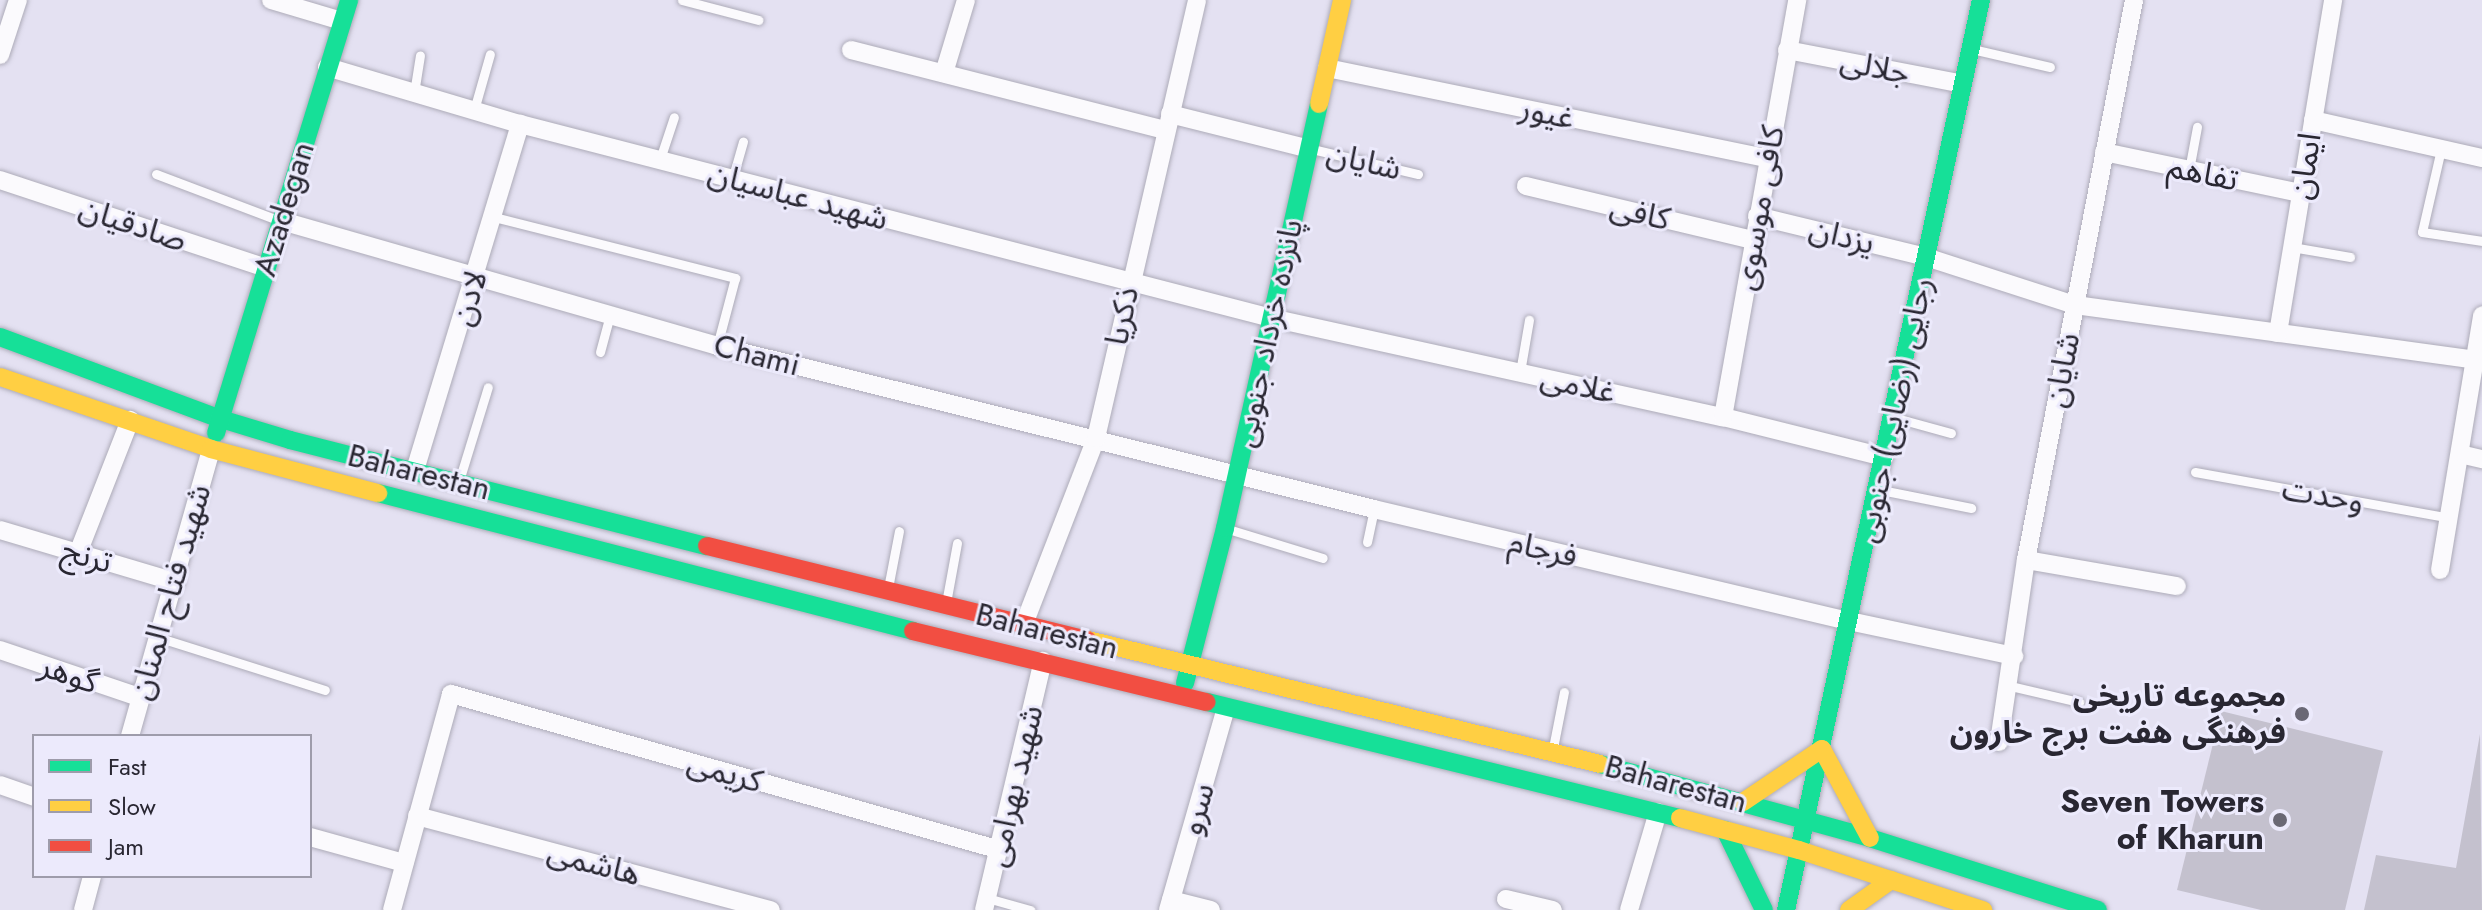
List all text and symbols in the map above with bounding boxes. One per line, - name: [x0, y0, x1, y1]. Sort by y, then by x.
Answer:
- street label: جلالی: [1837, 41, 1913, 93]
- street label: غیور: [1516, 89, 1578, 137]
- street label: کافی موسوی: [1726, 123, 1792, 293]
- street label: ایمان: [2281, 130, 2329, 202]
- street label: شایان: [1323, 134, 1405, 188]
- street label: Azadegan: [245, 137, 323, 281]
- street label: تفاهم: [2164, 147, 2242, 199]
- street label: شهید عباسیان: [704, 154, 892, 238]
- street label: کافی: [1606, 188, 1674, 238]
- street label: صادقیان: [74, 189, 192, 259]
- street label: یزدان: [1805, 209, 1879, 263]
- street label: پانزده خرداد جنوبی: [1225, 215, 1311, 451]
- street label: لادن: [442, 266, 496, 330]
- street label: رجایی (رضایی) جنوبی: [1847, 274, 1941, 546]
- street label: ذکریا: [1097, 283, 1147, 349]
- street label: Chami: [710, 326, 804, 384]
- street label: شایان: [2036, 329, 2088, 411]
- street label: غلامی: [1537, 358, 1619, 412]
- street label: Baharestan: [344, 436, 494, 508]
- street label: وحدت: [2279, 469, 2367, 521]
- street label: شهید فتاح المنان: [121, 480, 219, 704]
- street label: فرجام: [1505, 522, 1581, 576]
- street label: ترنج: [57, 531, 117, 581]
- street label: Baharestan: [972, 595, 1122, 667]
- street label: گوهر: [35, 646, 103, 702]
- place label: مجموعه تاریخی فرهنگی هفت برج خارون: [1950, 677, 2286, 752]
- street label: شهید بهرامی: [977, 702, 1051, 870]
- marker: مجموعه تاریخی فرهنگی هفت برج خارون: [2293, 705, 2311, 723]
- legend: [32, 734, 312, 878]
- street label: کریمی: [683, 743, 767, 801]
- street label: Baharestan: [1601, 747, 1751, 821]
- text: Fast: [108, 749, 146, 784]
- street label: سرو: [1171, 779, 1223, 839]
- place label: Seven Towers of Kharun: [2060, 783, 2264, 858]
- text: Slow: [108, 789, 156, 824]
- marker: Seven Towers of Kharun: [2271, 811, 2289, 829]
- text: Jam: [108, 829, 144, 864]
- street label: هاشمی: [543, 832, 645, 894]

